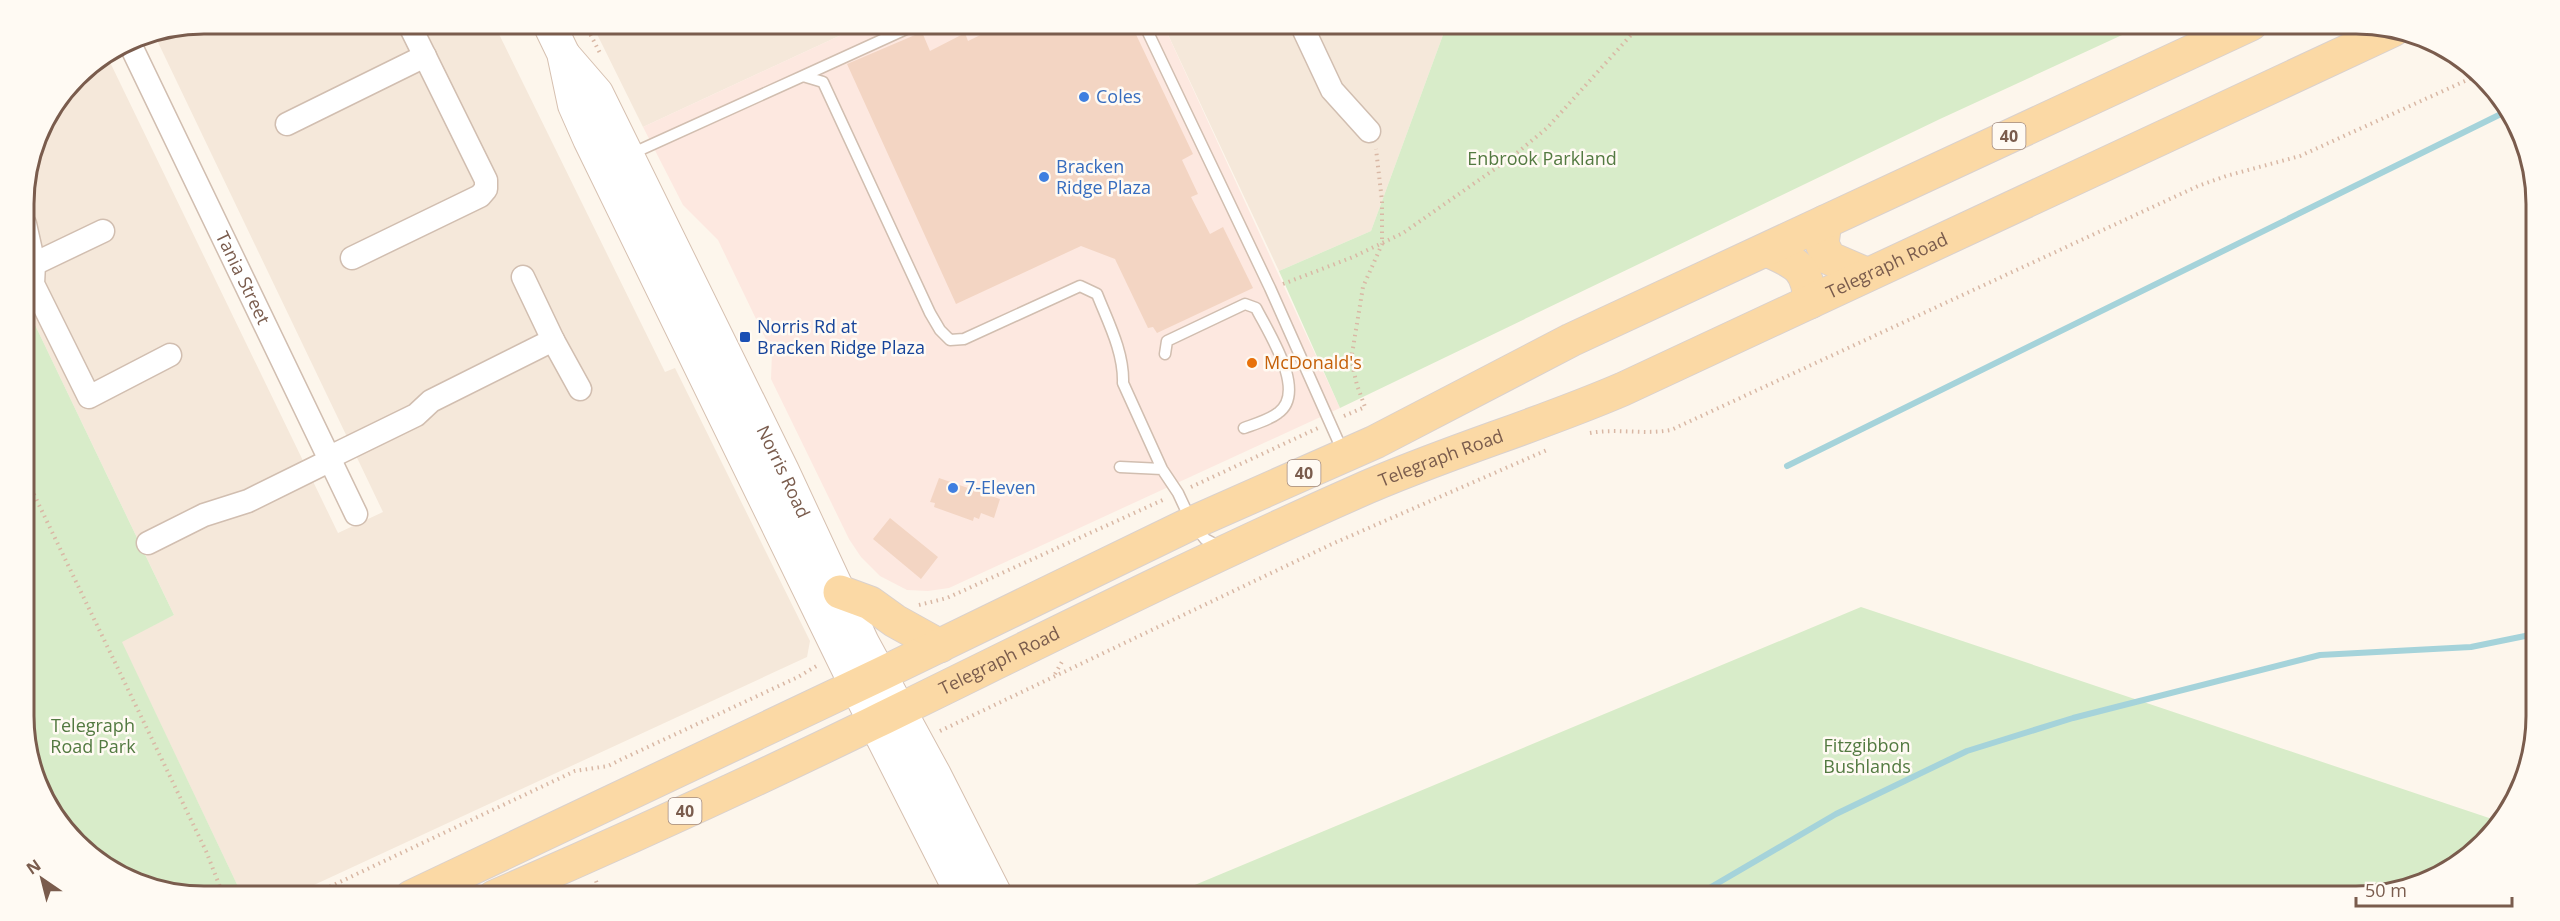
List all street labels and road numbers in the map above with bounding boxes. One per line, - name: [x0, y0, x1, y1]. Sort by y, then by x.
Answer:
- road number: 40: [1992, 123, 2026, 149]
- street label: Telegraph Road: [1822, 226, 1951, 304]
- street label: Tania Street: [211, 227, 276, 328]
- street label: Norris Road: [751, 421, 816, 522]
- street label: Telegraph Road: [1375, 423, 1506, 492]
- road number: 40: [1288, 460, 1320, 486]
- street label: Telegraph Road: [935, 620, 1063, 700]
- road number: 40: [668, 798, 702, 824]

